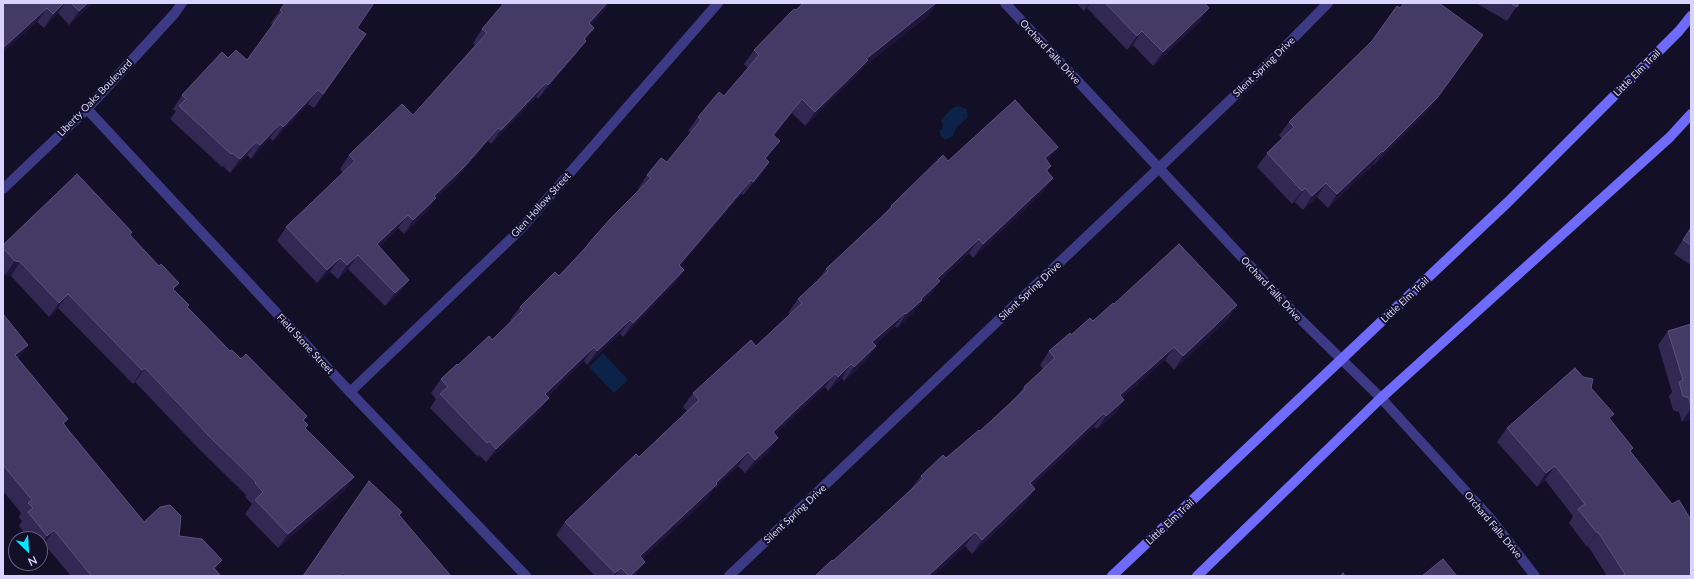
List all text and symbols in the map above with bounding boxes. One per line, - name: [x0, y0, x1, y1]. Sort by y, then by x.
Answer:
- street label: Orchard Falls Drive: [1017, 17, 1083, 87]
- street label: Silent Spring Drive: [1231, 34, 1297, 100]
- street label: Little Elm Trail: [1611, 47, 1663, 99]
- street label: Liberty Oaks Boulevard: [55, 57, 135, 139]
- street label: Glen Hollow Street: [509, 170, 573, 240]
- street label: Orchard Falls Drive: [1238, 254, 1304, 324]
- street label: Silent Spring Drive: [996, 259, 1064, 323]
- street label: Little Elm Trail: [1378, 275, 1432, 325]
- street label: Field Stone Street: [274, 311, 336, 377]
- street label: Silent Spring Drive: [761, 482, 829, 546]
- street label: Orchard Falls Drive: [1462, 489, 1524, 561]
- street label: Little Elm Trail: [1143, 497, 1197, 547]
- north arrow: [8, 531, 48, 571]
- text: N: [26, 554, 39, 569]

